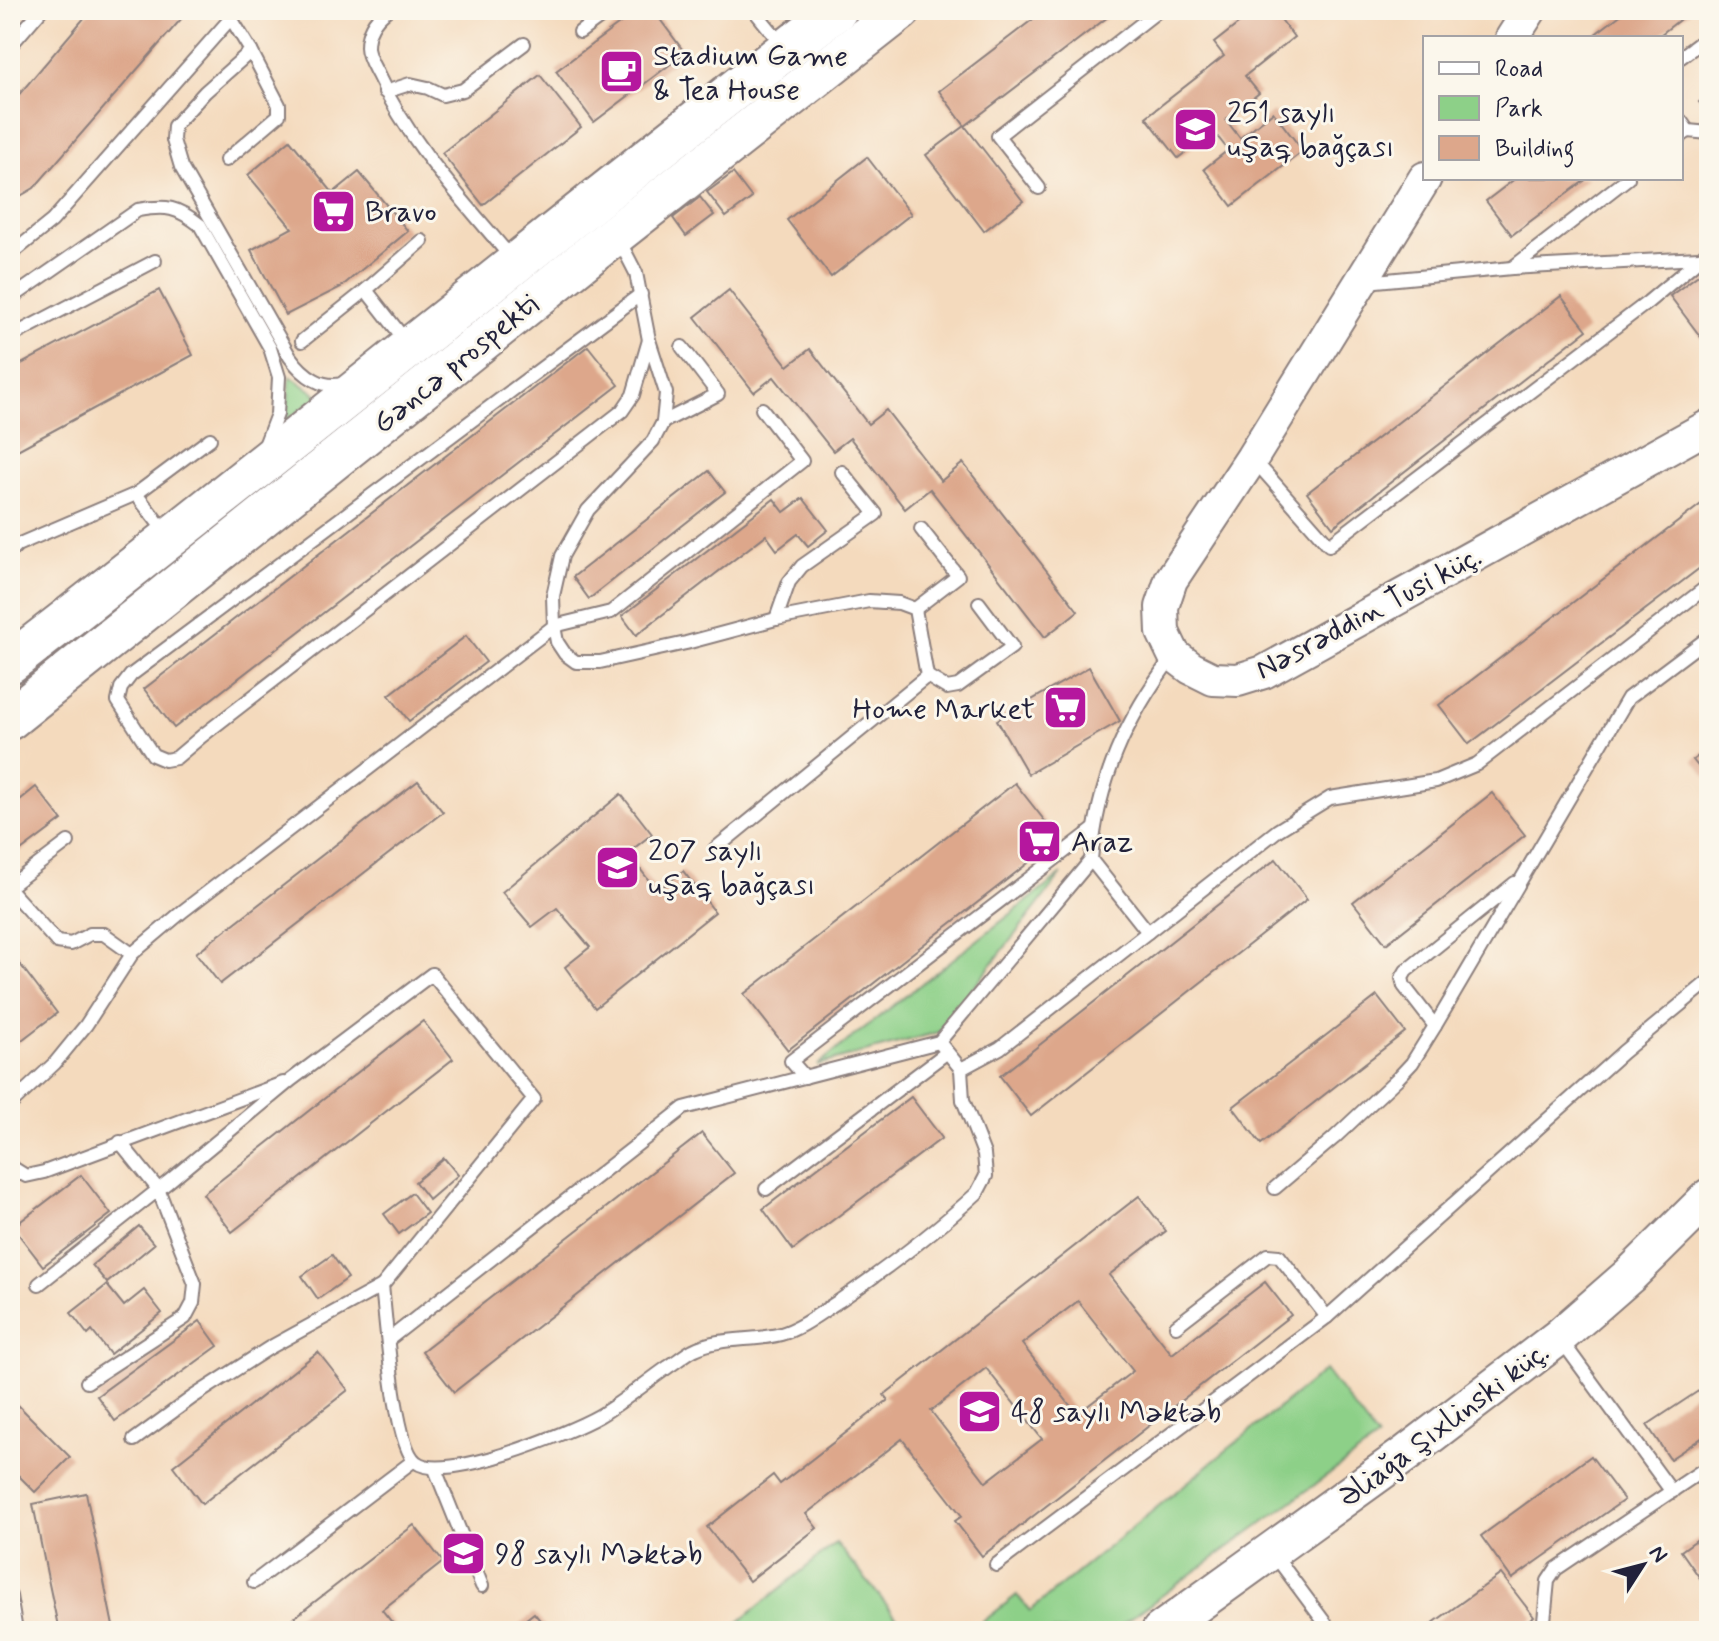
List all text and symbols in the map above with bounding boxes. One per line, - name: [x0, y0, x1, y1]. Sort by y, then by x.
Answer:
- legend: [1423, 36, 1683, 180]
- place label: Stadium Game & Tea House: [653, 37, 848, 110]
- cafe icon: Stadium Game & Tea House: [598, 48, 646, 96]
- text: Road: [1495, 54, 1543, 85]
- place label: 251 saylı uşaq bağçası: [1227, 94, 1394, 167]
- text: Park: [1495, 94, 1543, 125]
- school or university icon: 251 saylı uşaq bağçası: [1172, 105, 1220, 153]
- text: Building: [1495, 134, 1575, 168]
- supermarket icon: Bravo: [310, 187, 358, 235]
- place label: Bravo: [365, 193, 437, 232]
- street label: Gəncə prospekti: [365, 285, 547, 443]
- street label: Nəsrəddin Tusi küç.: [1249, 537, 1489, 689]
- supermarket icon: Home Market: [1042, 684, 1090, 732]
- place label: Home Market: [853, 690, 1035, 729]
- supermarket icon: Araz: [1016, 817, 1064, 865]
- place label: Araz: [1071, 823, 1133, 862]
- place label: 207 saylı uşaq bağçası: [648, 832, 815, 905]
- school or university icon: 207 saylı uşaq bağçası: [593, 843, 641, 891]
- street label: Əliağa Şıxlinski küç.: [1331, 1333, 1557, 1517]
- school or university icon: 48 saylı Məktəb: [956, 1387, 1004, 1435]
- place label: 48 saylı Məktəb: [1011, 1393, 1221, 1432]
- north arrow: [1603, 1525, 1683, 1605]
- school or university icon: 98 saylı Məktəb: [440, 1529, 488, 1577]
- place label: 98 saylı Məktəb: [495, 1535, 702, 1574]
- text: N: [1642, 1540, 1673, 1569]

